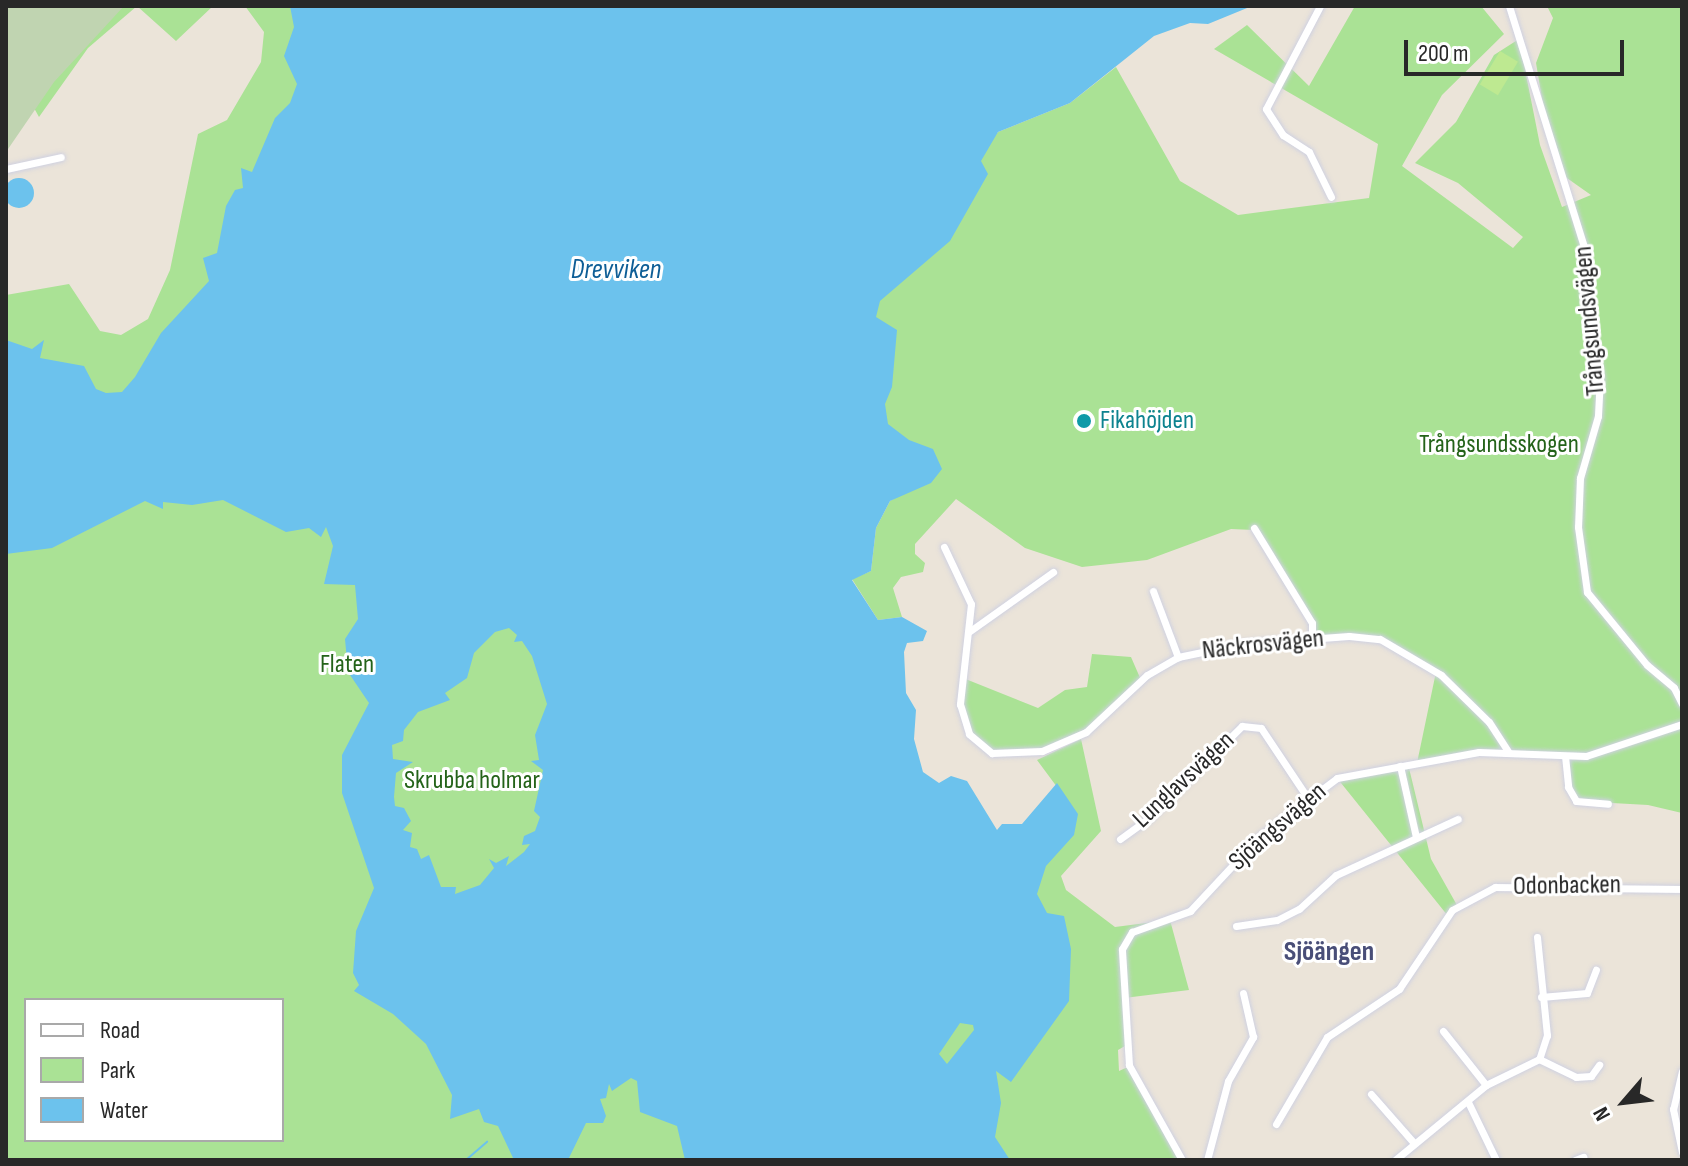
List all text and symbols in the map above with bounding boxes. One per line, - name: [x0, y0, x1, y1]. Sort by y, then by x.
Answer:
- scale bar: [1408, 24, 1628, 74]
- text: 200 m: [1418, 39, 1469, 68]
- street label: Trångsundsvägen: [1568, 245, 1612, 397]
- water label: Drevviken: [571, 253, 661, 287]
- place label: Fikahöjden: [1100, 405, 1194, 437]
- marker: Fikahöjden: [1075, 412, 1093, 430]
- park label: Trångsundsskogen: [1419, 429, 1579, 461]
- street label: Näckrosvägen: [1201, 623, 1325, 667]
- park label: Flaten: [320, 649, 374, 681]
- street label: Lunglavsvägen: [1127, 725, 1241, 835]
- park label: Skrubba holmar: [404, 765, 540, 797]
- street label: Sjöängsvägen: [1223, 776, 1333, 878]
- street label: Odonbacken: [1513, 869, 1621, 903]
- district label: Sjöängen: [1284, 935, 1374, 969]
- legend: [24, 998, 284, 1142]
- text: Road: [100, 1016, 140, 1045]
- text: Park: [100, 1056, 135, 1085]
- north arrow: [1584, 1062, 1664, 1142]
- text: Water: [100, 1096, 148, 1125]
- text: N: [1588, 1102, 1617, 1125]

